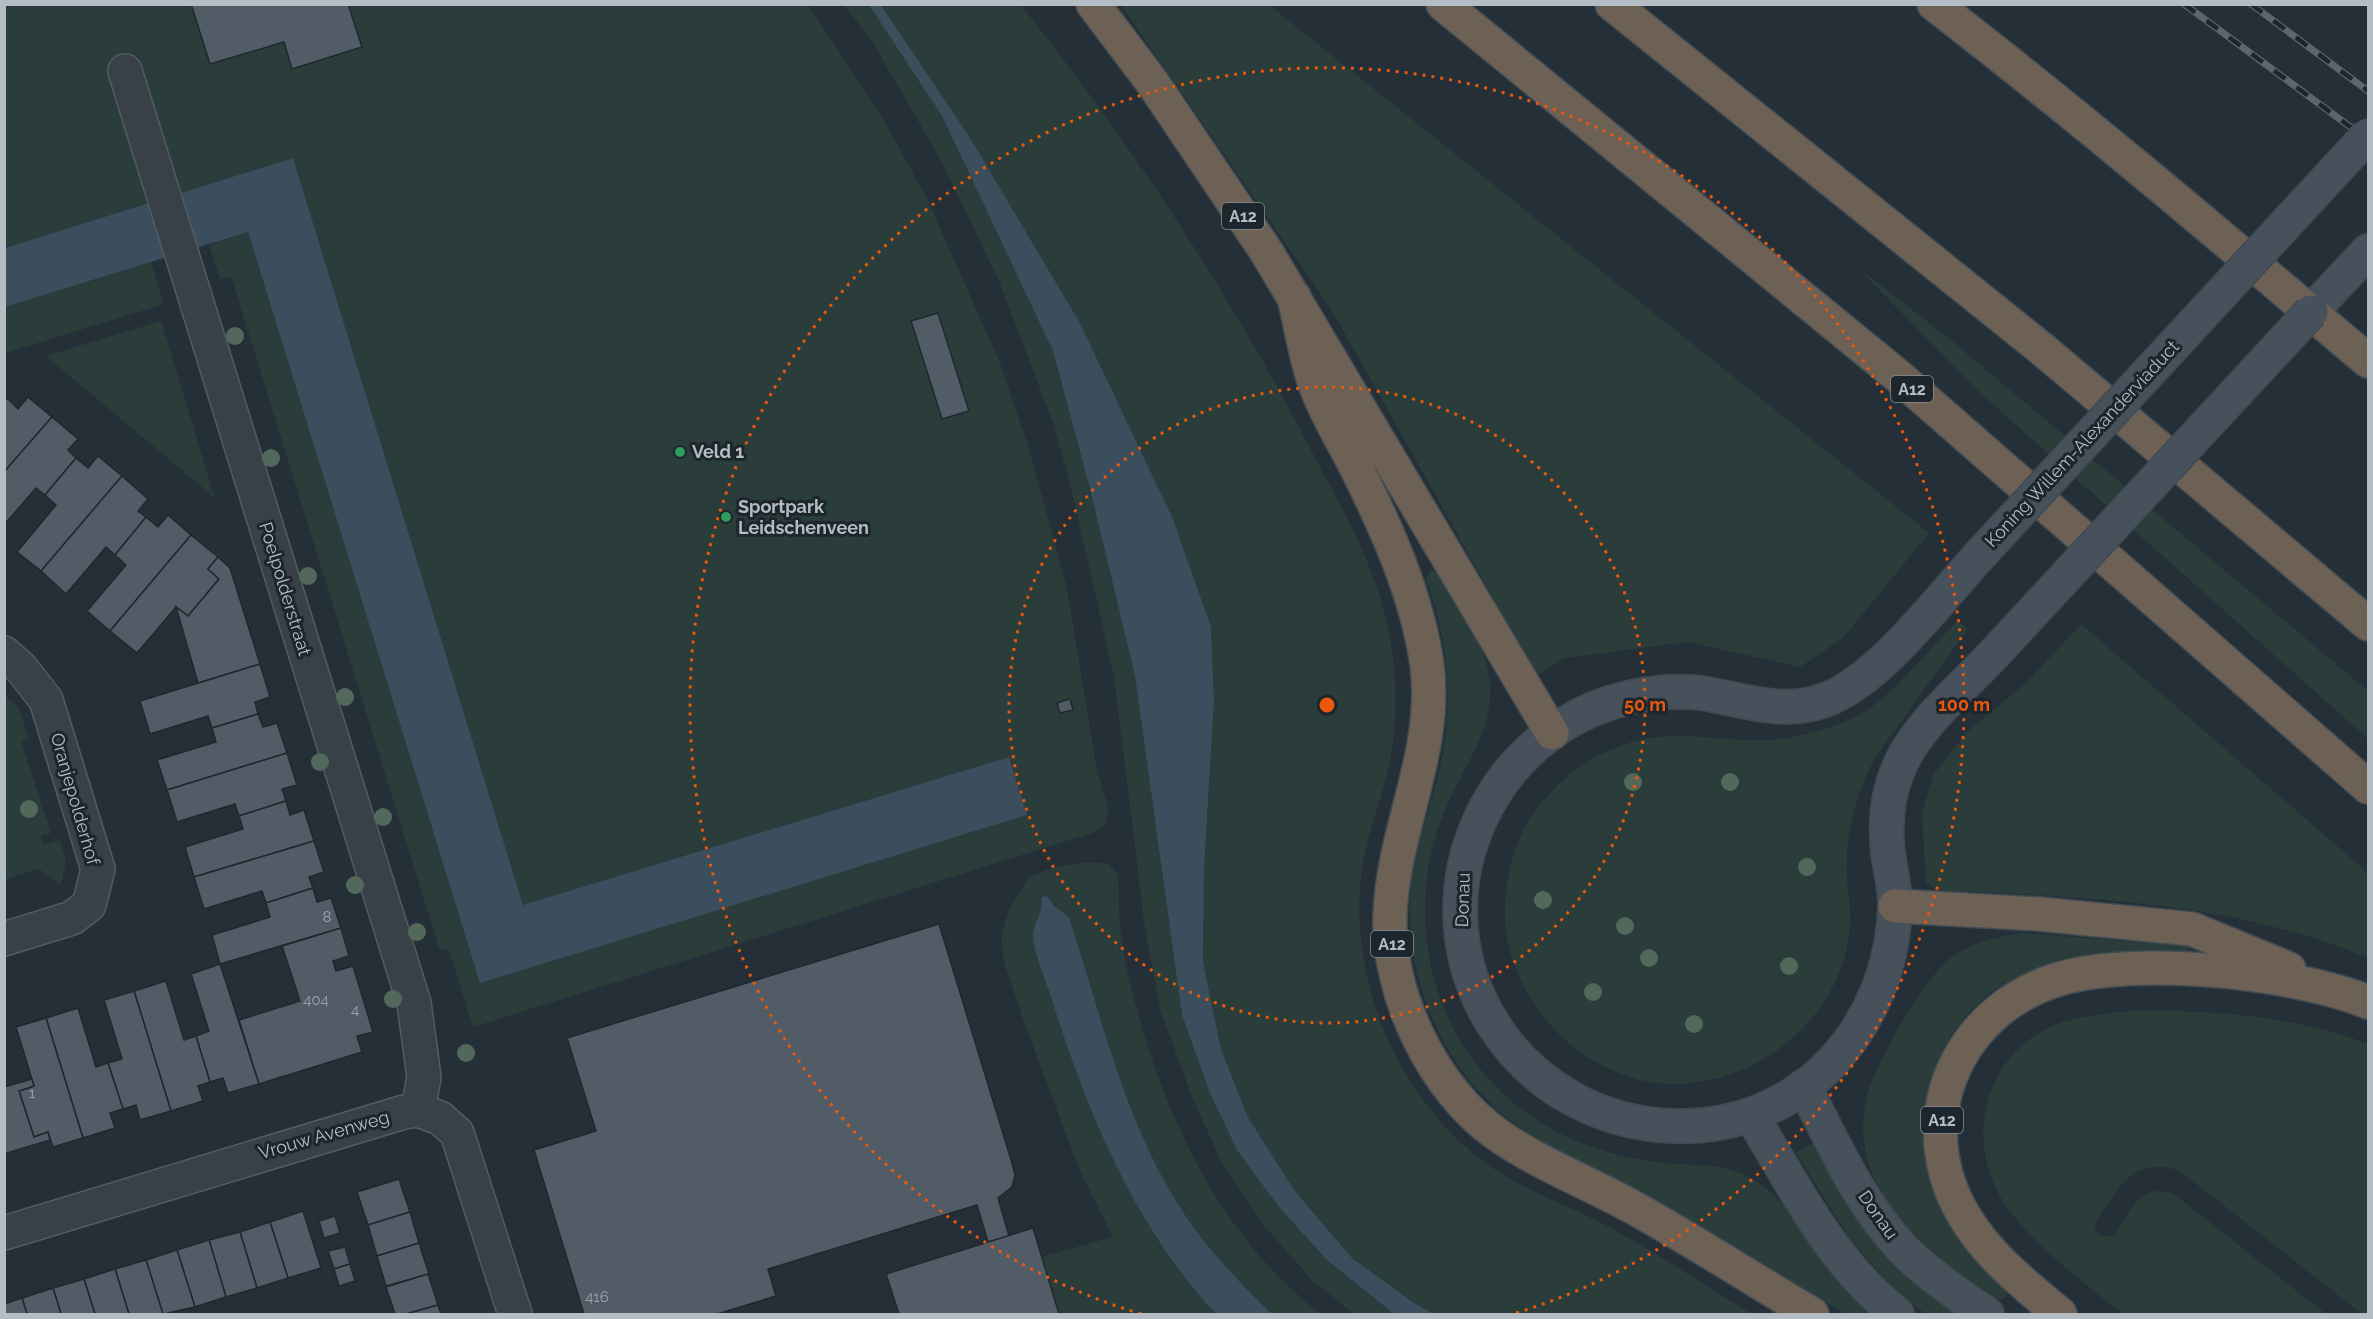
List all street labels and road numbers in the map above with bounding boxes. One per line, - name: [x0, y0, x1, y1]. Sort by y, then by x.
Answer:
- road number: A12: [1222, 203, 1264, 229]
- street label: Koning Willem-Alexanderviaduct: [1980, 336, 2183, 551]
- road number: A12: [1891, 376, 1933, 402]
- street label: Poelpolderstraat: [255, 520, 316, 658]
- street label: Oranjepolderhof: [47, 730, 105, 868]
- street label: Donau: [1451, 872, 1474, 928]
- road number: A12: [1371, 931, 1413, 957]
- street label: Vrouw Avenweg: [256, 1106, 392, 1163]
- road number: A12: [1921, 1107, 1963, 1133]
- street label: Donau: [1854, 1186, 1903, 1243]

